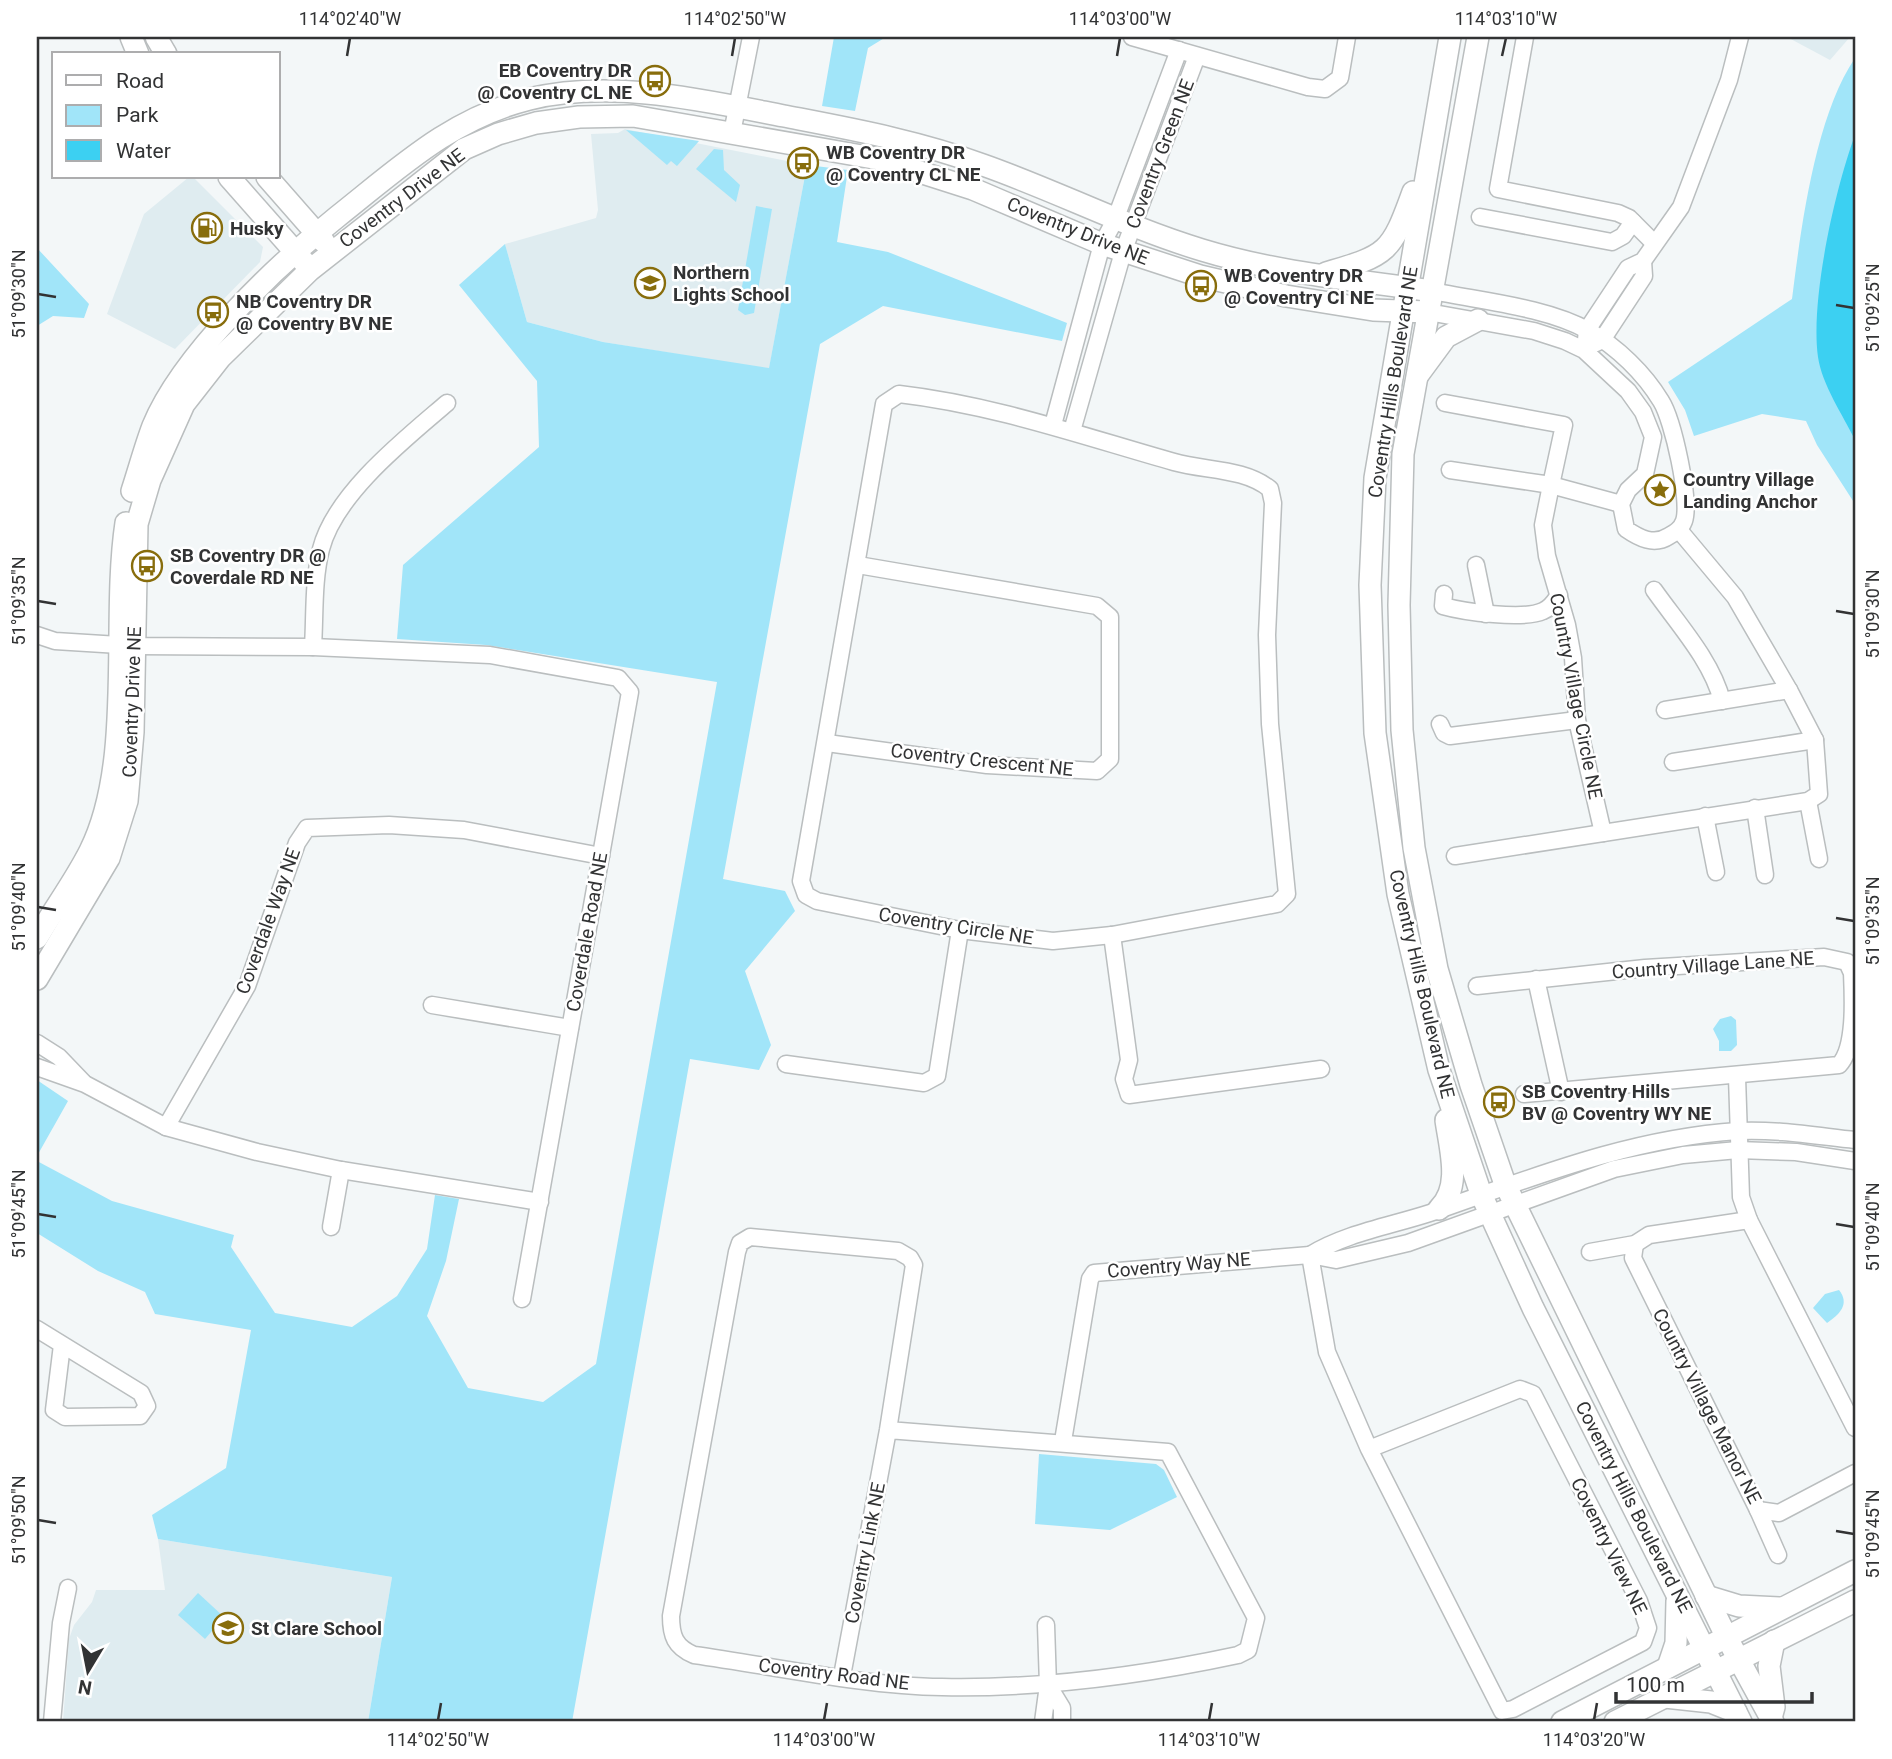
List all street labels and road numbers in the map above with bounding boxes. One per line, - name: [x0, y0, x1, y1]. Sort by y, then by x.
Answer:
- street label: Coventry Green NE: [1121, 76, 1199, 232]
- street label: Coventry Drive NE: [335, 143, 469, 253]
- street label: Coventry Drive NE: [1004, 192, 1152, 270]
- street label: Coventry Hills Boulevard NE: [1363, 264, 1423, 500]
- street label: Country Village Circle NE: [1545, 591, 1607, 801]
- street label: Coventry Drive NE: [118, 626, 146, 778]
- street label: Coventry Crescent NE: [890, 739, 1075, 781]
- street label: Coverdale Way NE: [231, 845, 305, 997]
- street label: Coverdale Road NE: [562, 850, 612, 1014]
- street label: Coventry Hills Boulevard NE: [1384, 867, 1460, 1101]
- street label: Coventry Circle NE: [877, 902, 1035, 950]
- street label: Country Village Lane NE: [1611, 946, 1815, 984]
- street label: Coventry Way NE: [1106, 1247, 1252, 1283]
- street label: Country Village Manor NE: [1648, 1304, 1766, 1508]
- street label: Coventry Hills Boulevard NE: [1571, 1397, 1698, 1617]
- street label: Coventry View NE: [1566, 1474, 1652, 1618]
- street label: Coventry Link NE: [840, 1480, 890, 1626]
- street label: Coventry Road NE: [757, 1653, 911, 1695]

